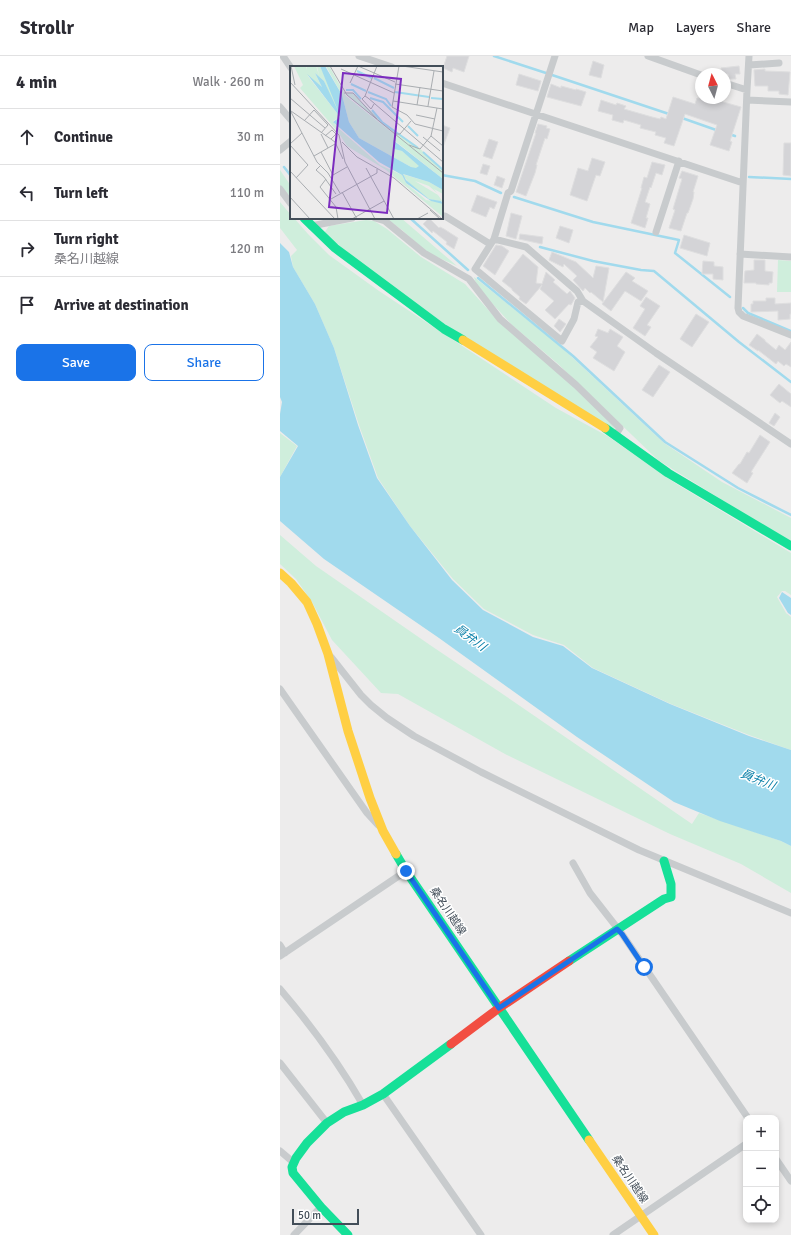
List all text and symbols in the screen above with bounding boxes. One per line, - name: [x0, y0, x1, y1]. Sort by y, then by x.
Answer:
- text: Strollr: [20, 16, 74, 40]
- text: Map: [628, 19, 654, 36]
- text: Layers: [676, 19, 715, 36]
- text: Share: [737, 19, 771, 36]
- inset map: [290, 66, 443, 219]
- north arrow: [695, 68, 731, 104]
- text: 4 min: [16, 72, 57, 93]
- text: Walk · 260 m: [193, 74, 264, 90]
- icon: ahead: [16, 126, 38, 148]
- text: Continue: [54, 128, 113, 146]
- text: 30 m: [237, 129, 264, 145]
- icon: left: [16, 182, 38, 204]
- text: Turn left: [54, 184, 108, 202]
- text: 110 m: [230, 185, 264, 201]
- text: Turn right: [54, 230, 119, 248]
- icon: right: [16, 238, 38, 260]
- text: 120 m: [230, 241, 264, 257]
- text: 桑名川越線: [54, 251, 119, 267]
- icon: arrive: [16, 294, 38, 316]
- text: Arrive at destination: [54, 296, 189, 314]
- button: Save: [16, 344, 136, 381]
- button: Share: [144, 344, 264, 381]
- water label: 員弁川: [451, 621, 491, 656]
- water label: 員弁川: [738, 766, 779, 794]
- route end: [397, 862, 415, 880]
- street label: 桑名川越線: [427, 885, 469, 937]
- route start: [635, 958, 653, 976]
- map controls: [743, 1115, 779, 1223]
- button: +: [743, 1115, 779, 1151]
- button: −: [743, 1151, 779, 1187]
- street label: 桑名川越線: [609, 1153, 651, 1205]
- button: locate: [743, 1187, 779, 1223]
- scale bar: [292, 1207, 359, 1226]
- text: 50 m: [298, 1209, 321, 1222]

